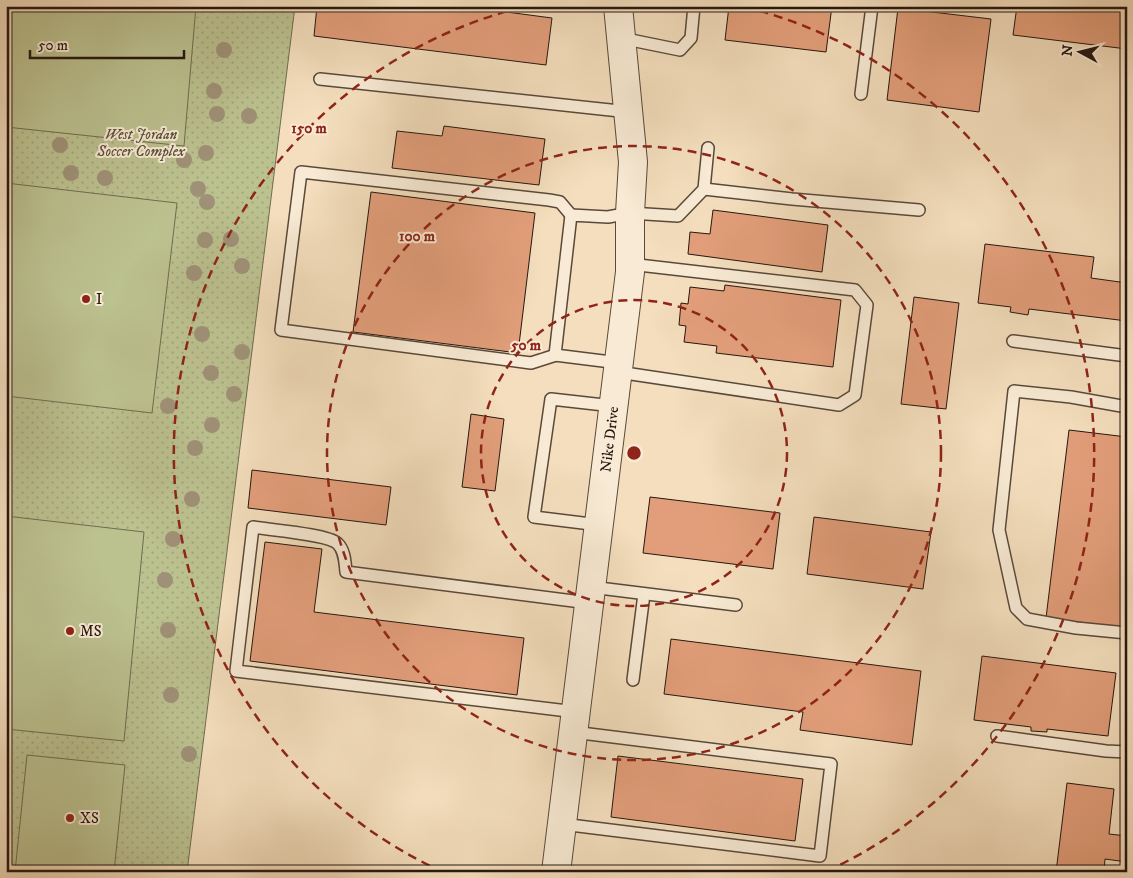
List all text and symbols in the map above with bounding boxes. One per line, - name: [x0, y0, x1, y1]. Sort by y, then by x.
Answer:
- scale bar: [30, 28, 184, 60]
- north arrow: [1056, 28, 1106, 78]
- text: 50 m: [38, 36, 68, 55]
- text: N: [1058, 43, 1078, 57]
- text: 150 m: [291, 119, 327, 138]
- park label: West Jordan Soccer Complex: [96, 125, 186, 161]
- text: 100 m: [399, 227, 436, 246]
- place label: I: [96, 290, 102, 309]
- marker: I: [80, 293, 92, 305]
- text: 50 m: [510, 336, 542, 355]
- street label: Nike Drive: [596, 405, 623, 473]
- centre of rings: [625, 444, 643, 462]
- place label: MS: [80, 622, 102, 641]
- marker: MS: [64, 625, 76, 637]
- place label: XS: [80, 809, 99, 828]
- marker: XS: [64, 812, 76, 824]

